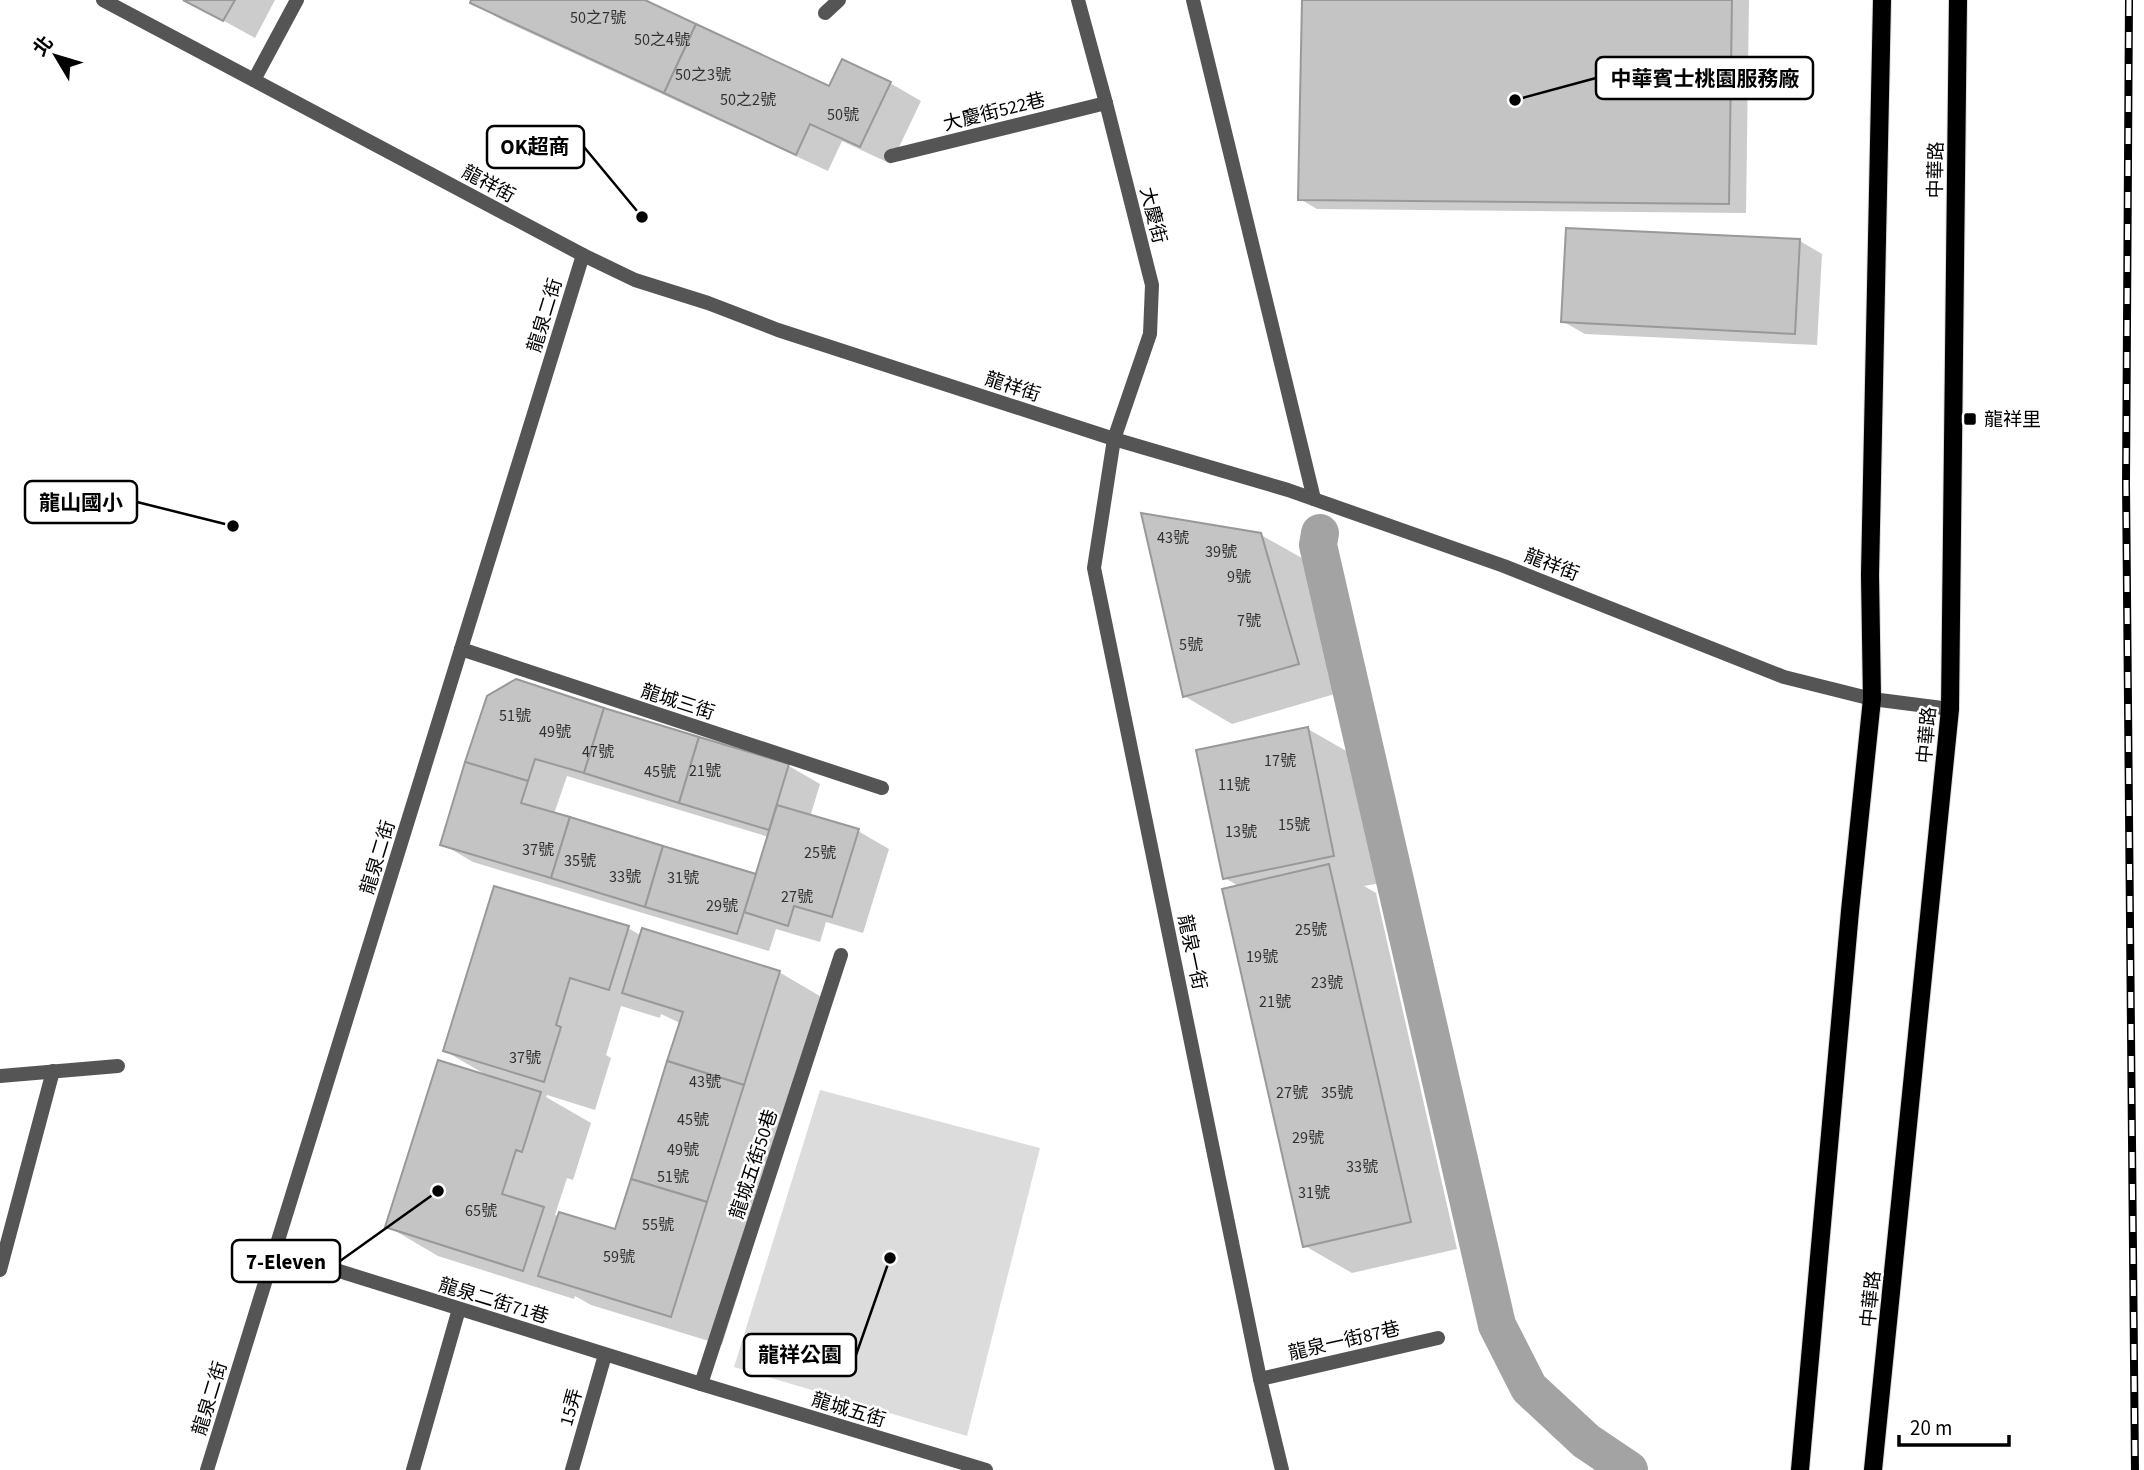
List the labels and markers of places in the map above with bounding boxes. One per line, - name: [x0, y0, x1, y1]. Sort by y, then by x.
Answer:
- callout: 中華賓士桃園服務廠: [1596, 57, 1813, 99]
- callout: OK超商: [487, 126, 584, 168]
- place label: 龍祥里: [1984, 407, 2041, 434]
- marker: 龍祥里: [1962, 411, 1978, 427]
- callout: 龍山國小: [25, 481, 137, 523]
- callout: 7-Eleven: [232, 1240, 340, 1282]
- callout: 龍祥公園: [744, 1334, 856, 1376]

